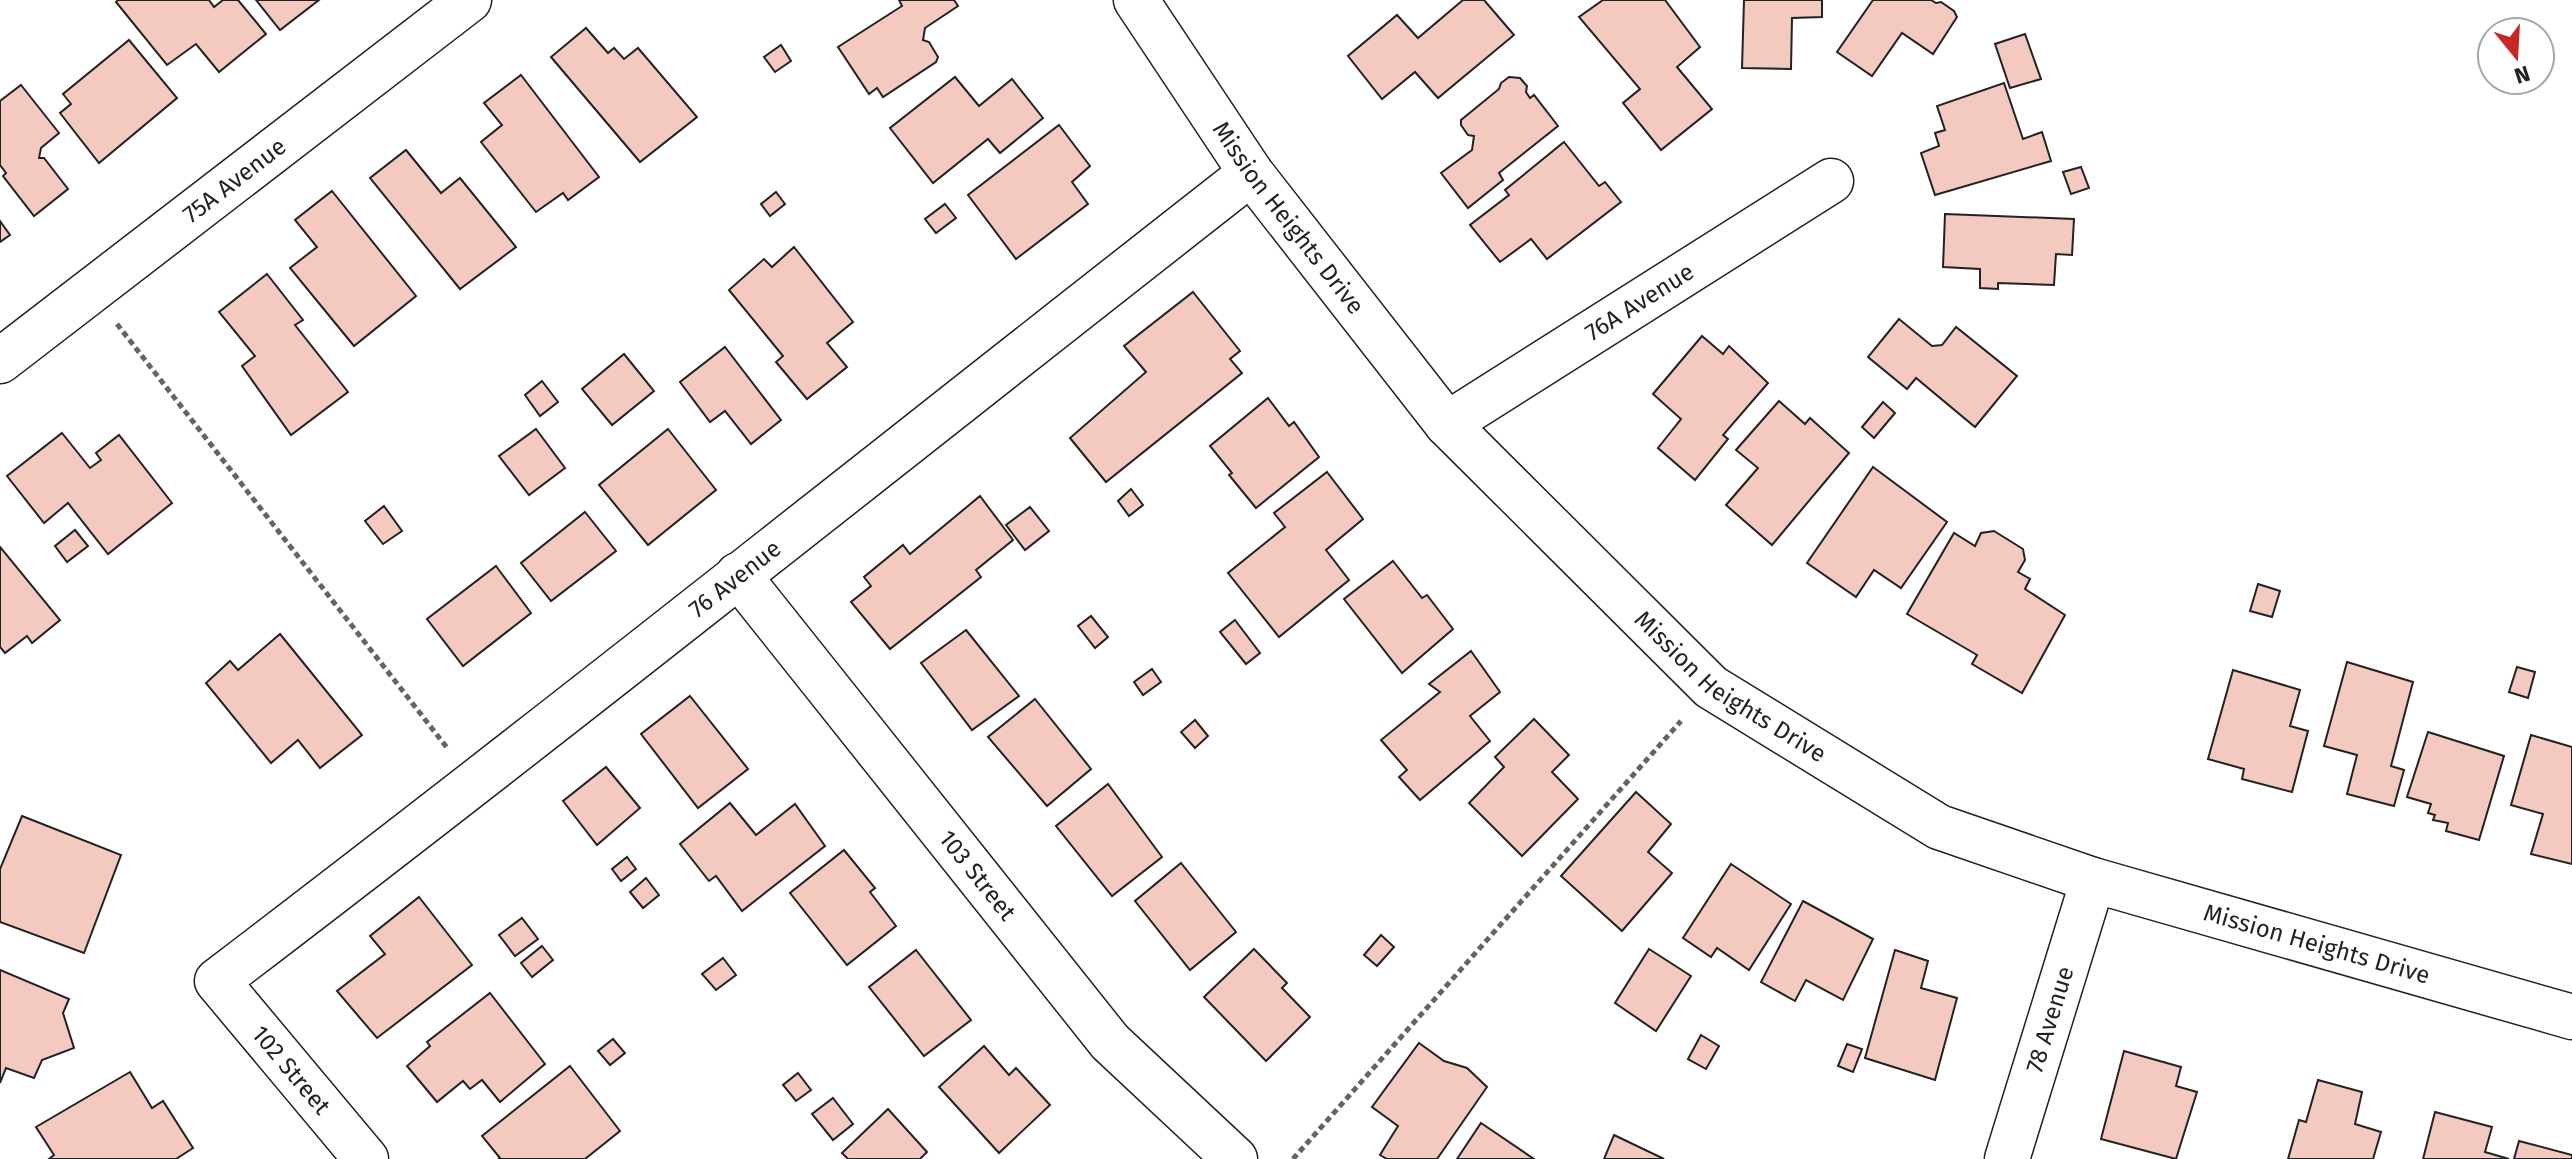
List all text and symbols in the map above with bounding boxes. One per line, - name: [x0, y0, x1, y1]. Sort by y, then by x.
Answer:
- north arrow: [2476, 16, 2556, 96]
- text: N: [2511, 59, 2533, 90]
- street label: Mission Heights Drive: [1207, 116, 1370, 320]
- street label: 75A Avenue: [178, 132, 292, 229]
- street label: 76A Avenue: [1580, 257, 1699, 347]
- street label: 76 Avenue: [684, 534, 787, 624]
- street label: Mission Heights Drive: [1629, 605, 1831, 768]
- street label: 103 Street: [933, 825, 1022, 926]
- street label: Mission Heights Drive: [2200, 898, 2433, 990]
- street label: 78 Avenue: [2020, 963, 2080, 1076]
- street label: 102 Street: [246, 1020, 336, 1120]

